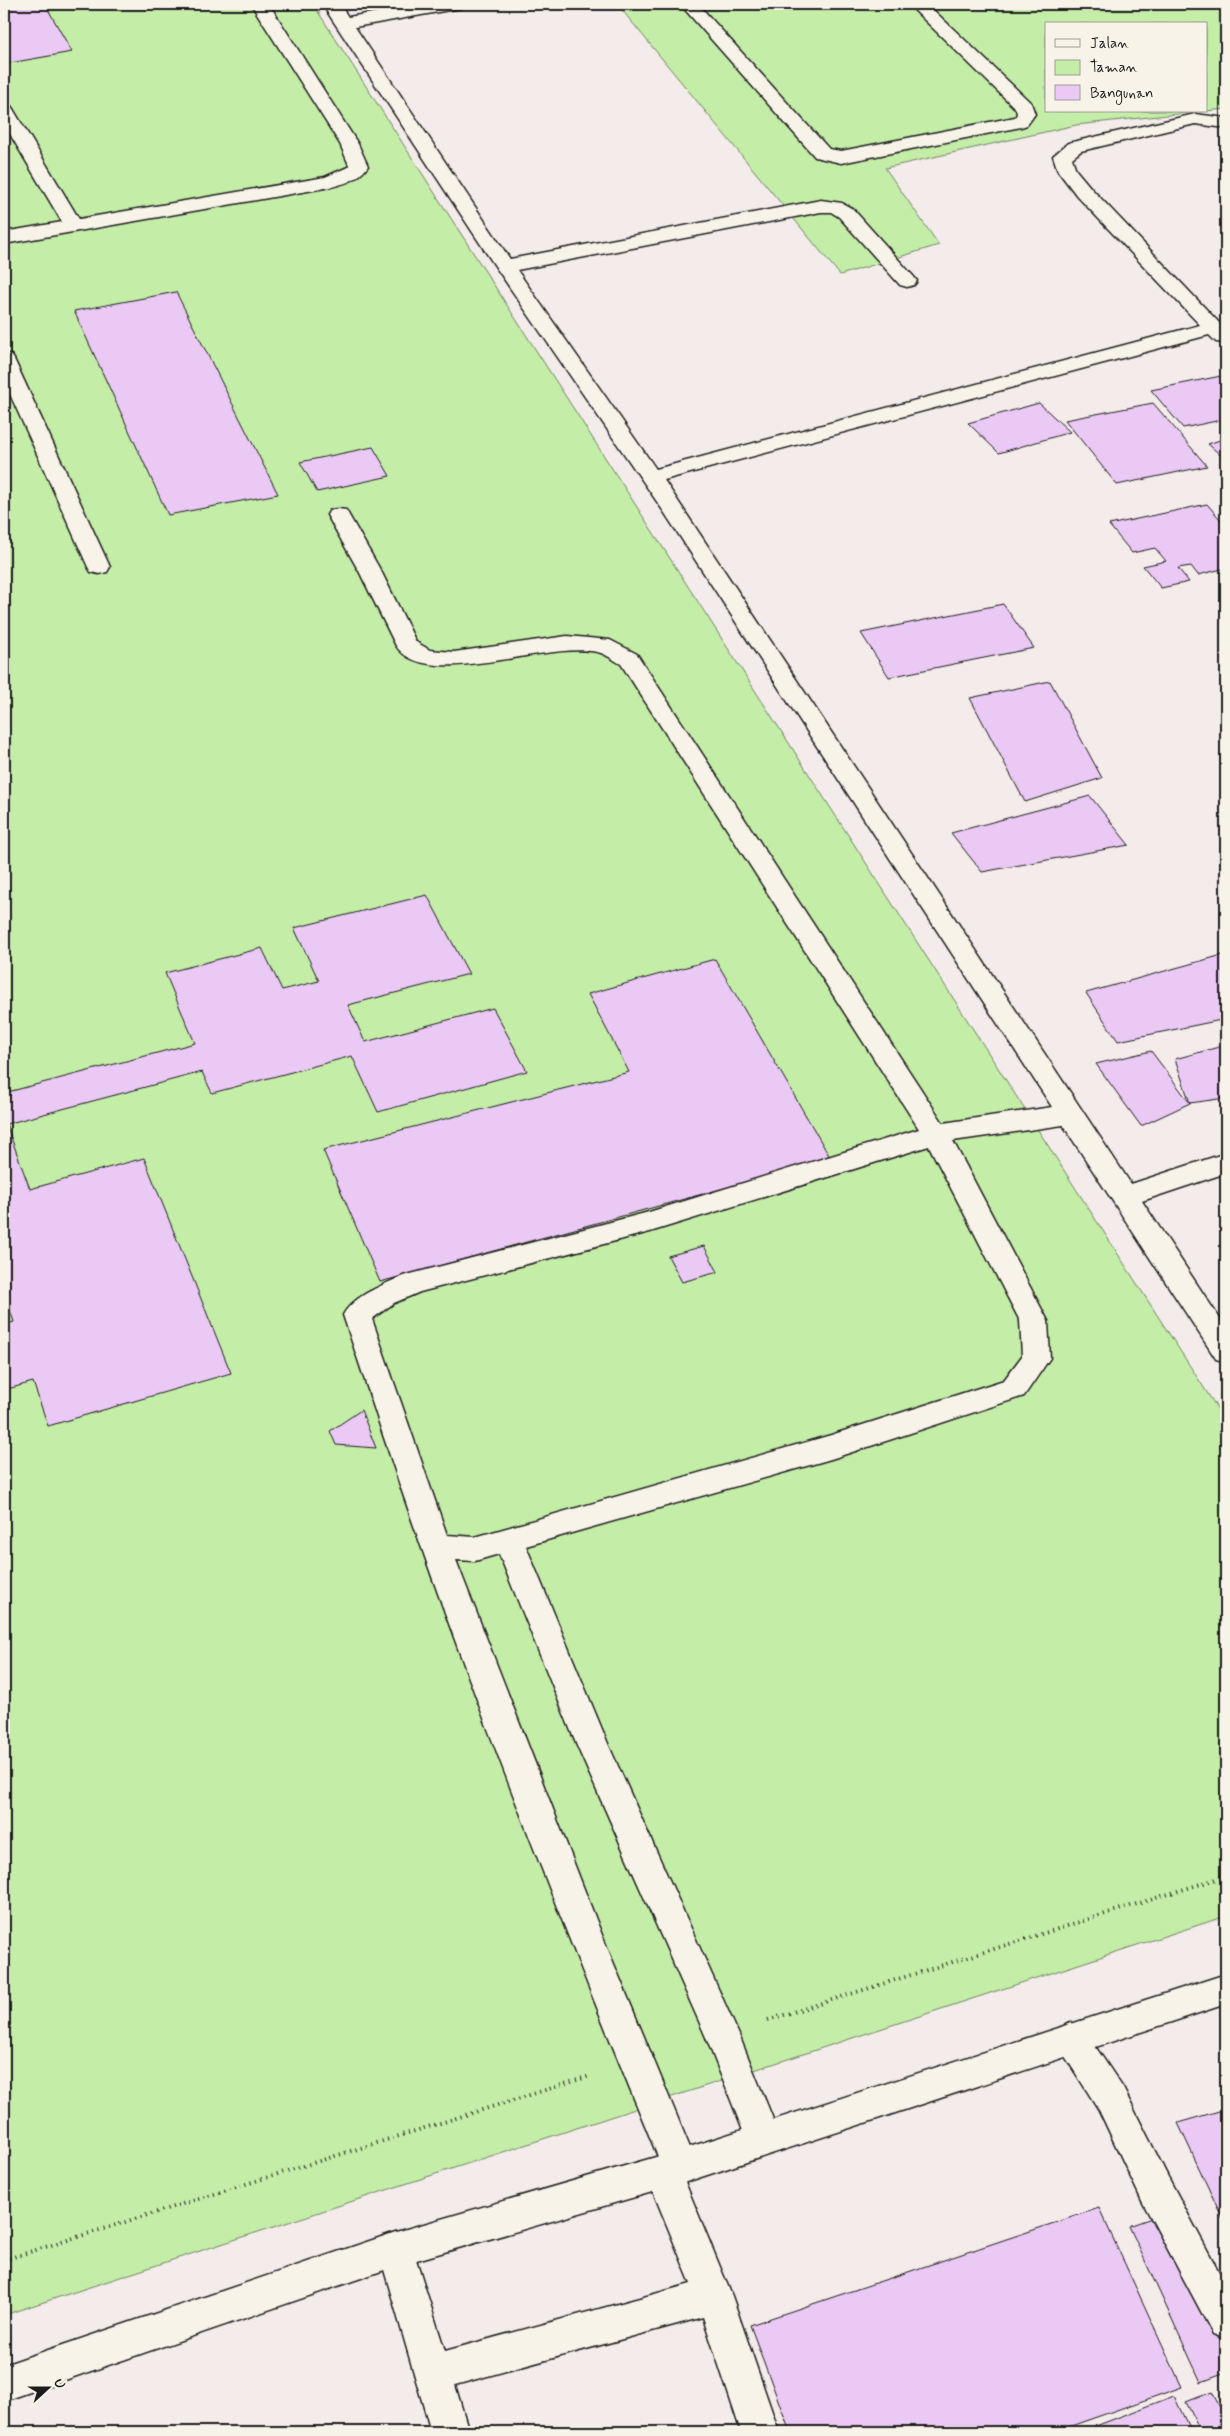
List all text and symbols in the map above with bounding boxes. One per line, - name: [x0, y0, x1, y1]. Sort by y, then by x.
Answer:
- legend: [1045, 22, 1208, 112]
- text: Jalan: [1090, 34, 1129, 54]
- text: Taman: [1090, 58, 1138, 78]
- text: Bangunan: [1090, 84, 1153, 105]
- north arrow: [22, 2364, 72, 2414]
- text: U: [49, 2376, 69, 2391]

